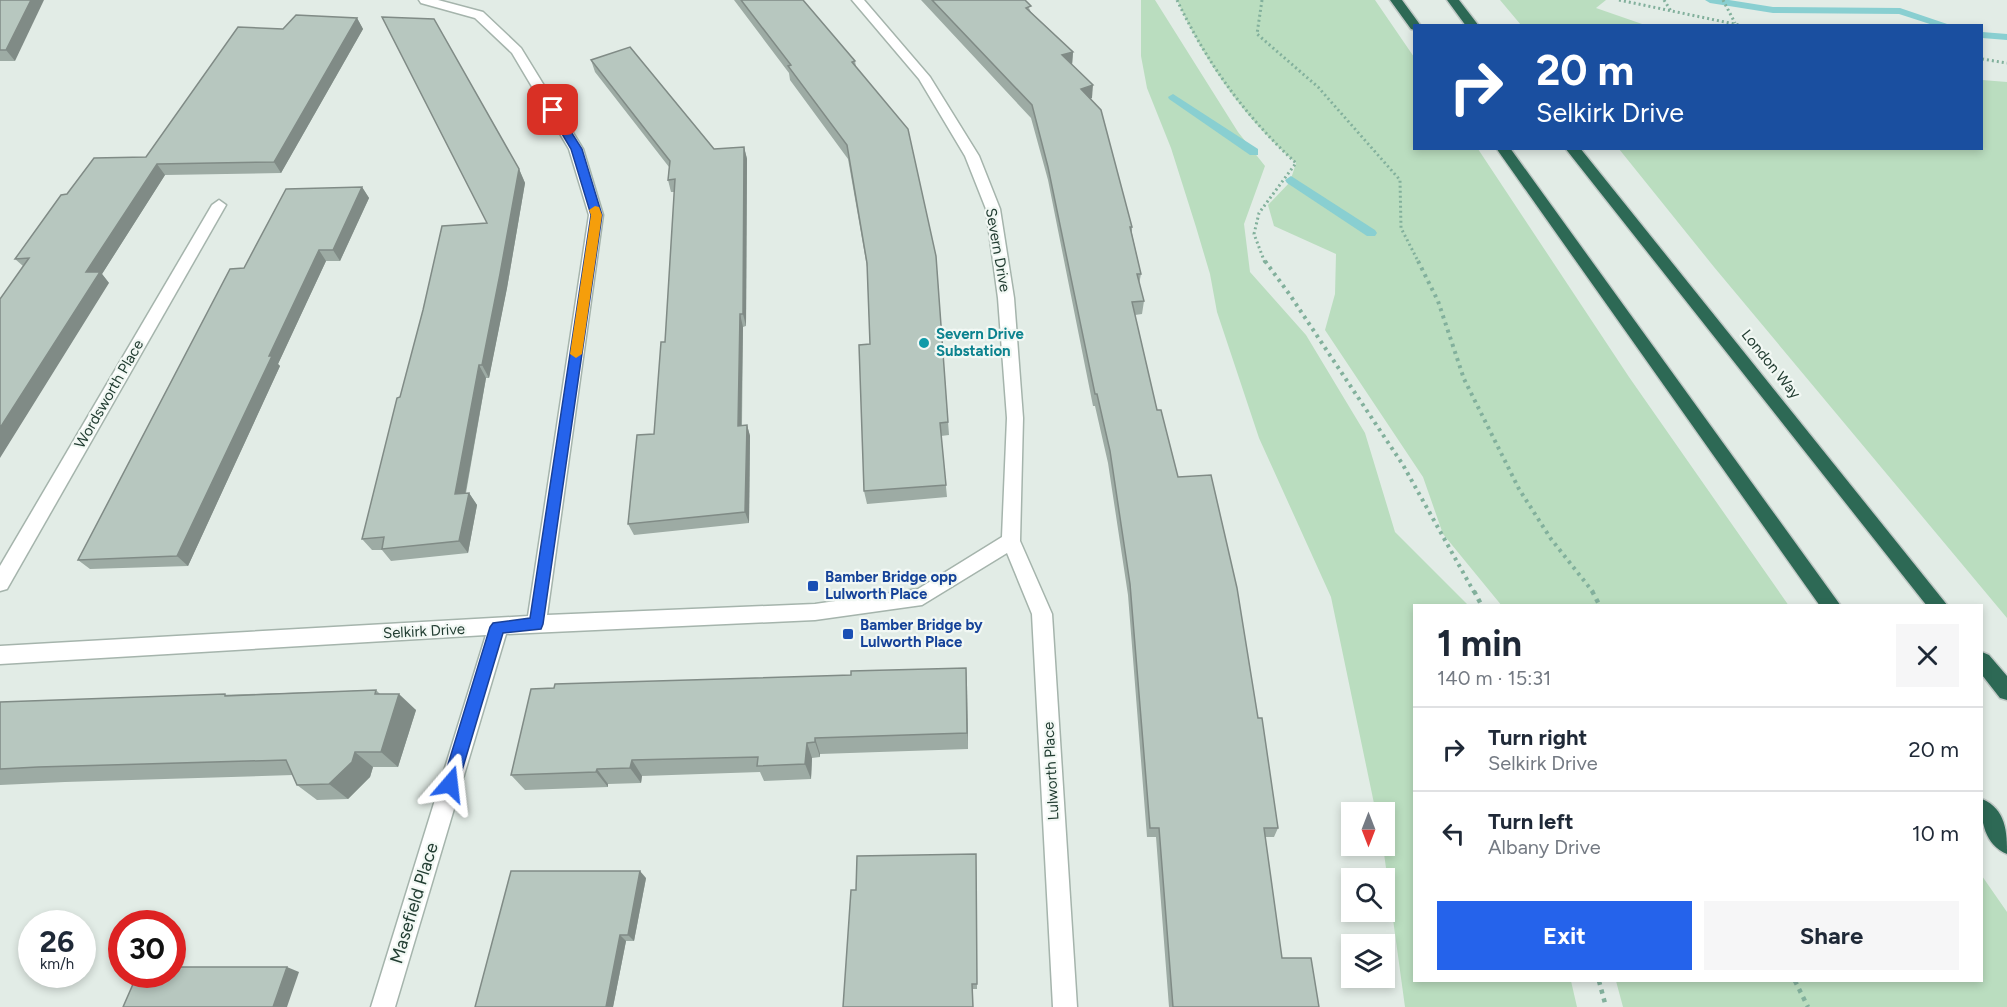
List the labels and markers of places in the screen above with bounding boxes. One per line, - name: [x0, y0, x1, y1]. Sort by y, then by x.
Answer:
- pin: [527, 84, 578, 135]
- place label: Severn Drive Substation: [936, 325, 1024, 360]
- marker: Severn Drive Substation: [917, 336, 931, 350]
- place label: Bamber Bridge opp Lulworth Place: [825, 568, 957, 603]
- marker: Bamber Bridge opp Lulworth Place: [806, 579, 820, 593]
- place label: Bamber Bridge by Lulworth Place: [860, 616, 983, 651]
- marker: Bamber Bridge by Lulworth Place: [841, 627, 855, 641]

